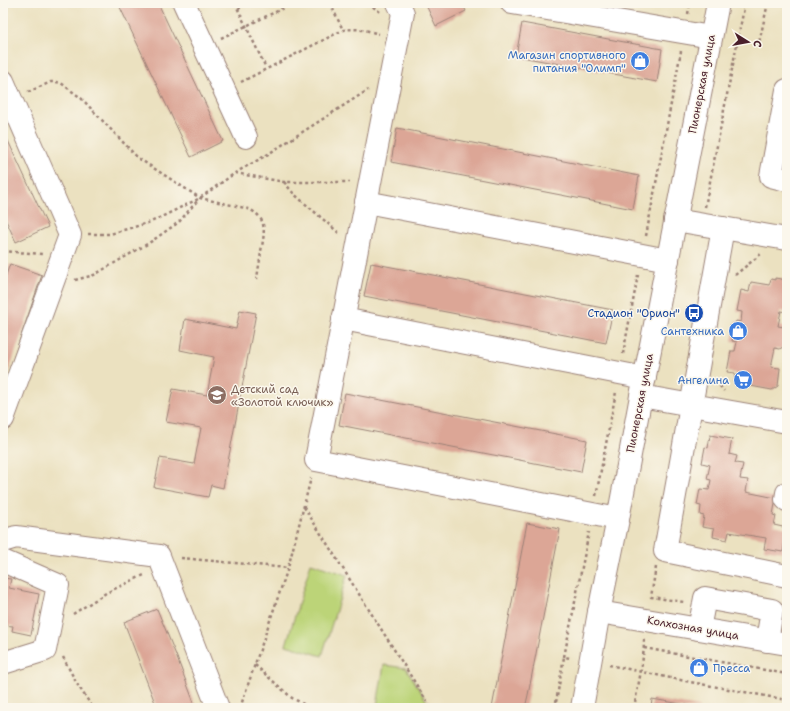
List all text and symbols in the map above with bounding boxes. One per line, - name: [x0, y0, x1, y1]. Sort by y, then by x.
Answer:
- north arrow: [728, 22, 768, 62]
- street label: Пионерская улица: [685, 33, 719, 135]
- text: С: [749, 39, 765, 49]
- place label: Магазин спортивного питания "Олимп": [508, 48, 626, 76]
- shop icon: Магазин спортивного питания "Олимп": [629, 50, 651, 72]
- bus stop icon: Стадион "Орион": [683, 302, 705, 324]
- place label: Стадион "Орион": [588, 306, 680, 321]
- shop icon: Сантехника: [727, 320, 749, 342]
- place label: Сантехника: [661, 324, 724, 339]
- street label: Пионерская улица: [623, 352, 657, 454]
- supermarket icon: Ангелина: [732, 369, 754, 391]
- place label: Ангелина: [678, 373, 729, 388]
- place label: Детский сад «Золотой ключик»: [231, 382, 333, 410]
- school or university icon: Детский сад «Золотой ключик»: [206, 384, 228, 406]
- street label: Колхозная улица: [646, 613, 740, 644]
- shop icon: Пресса: [688, 657, 710, 679]
- place label: Пресса: [713, 661, 750, 676]

